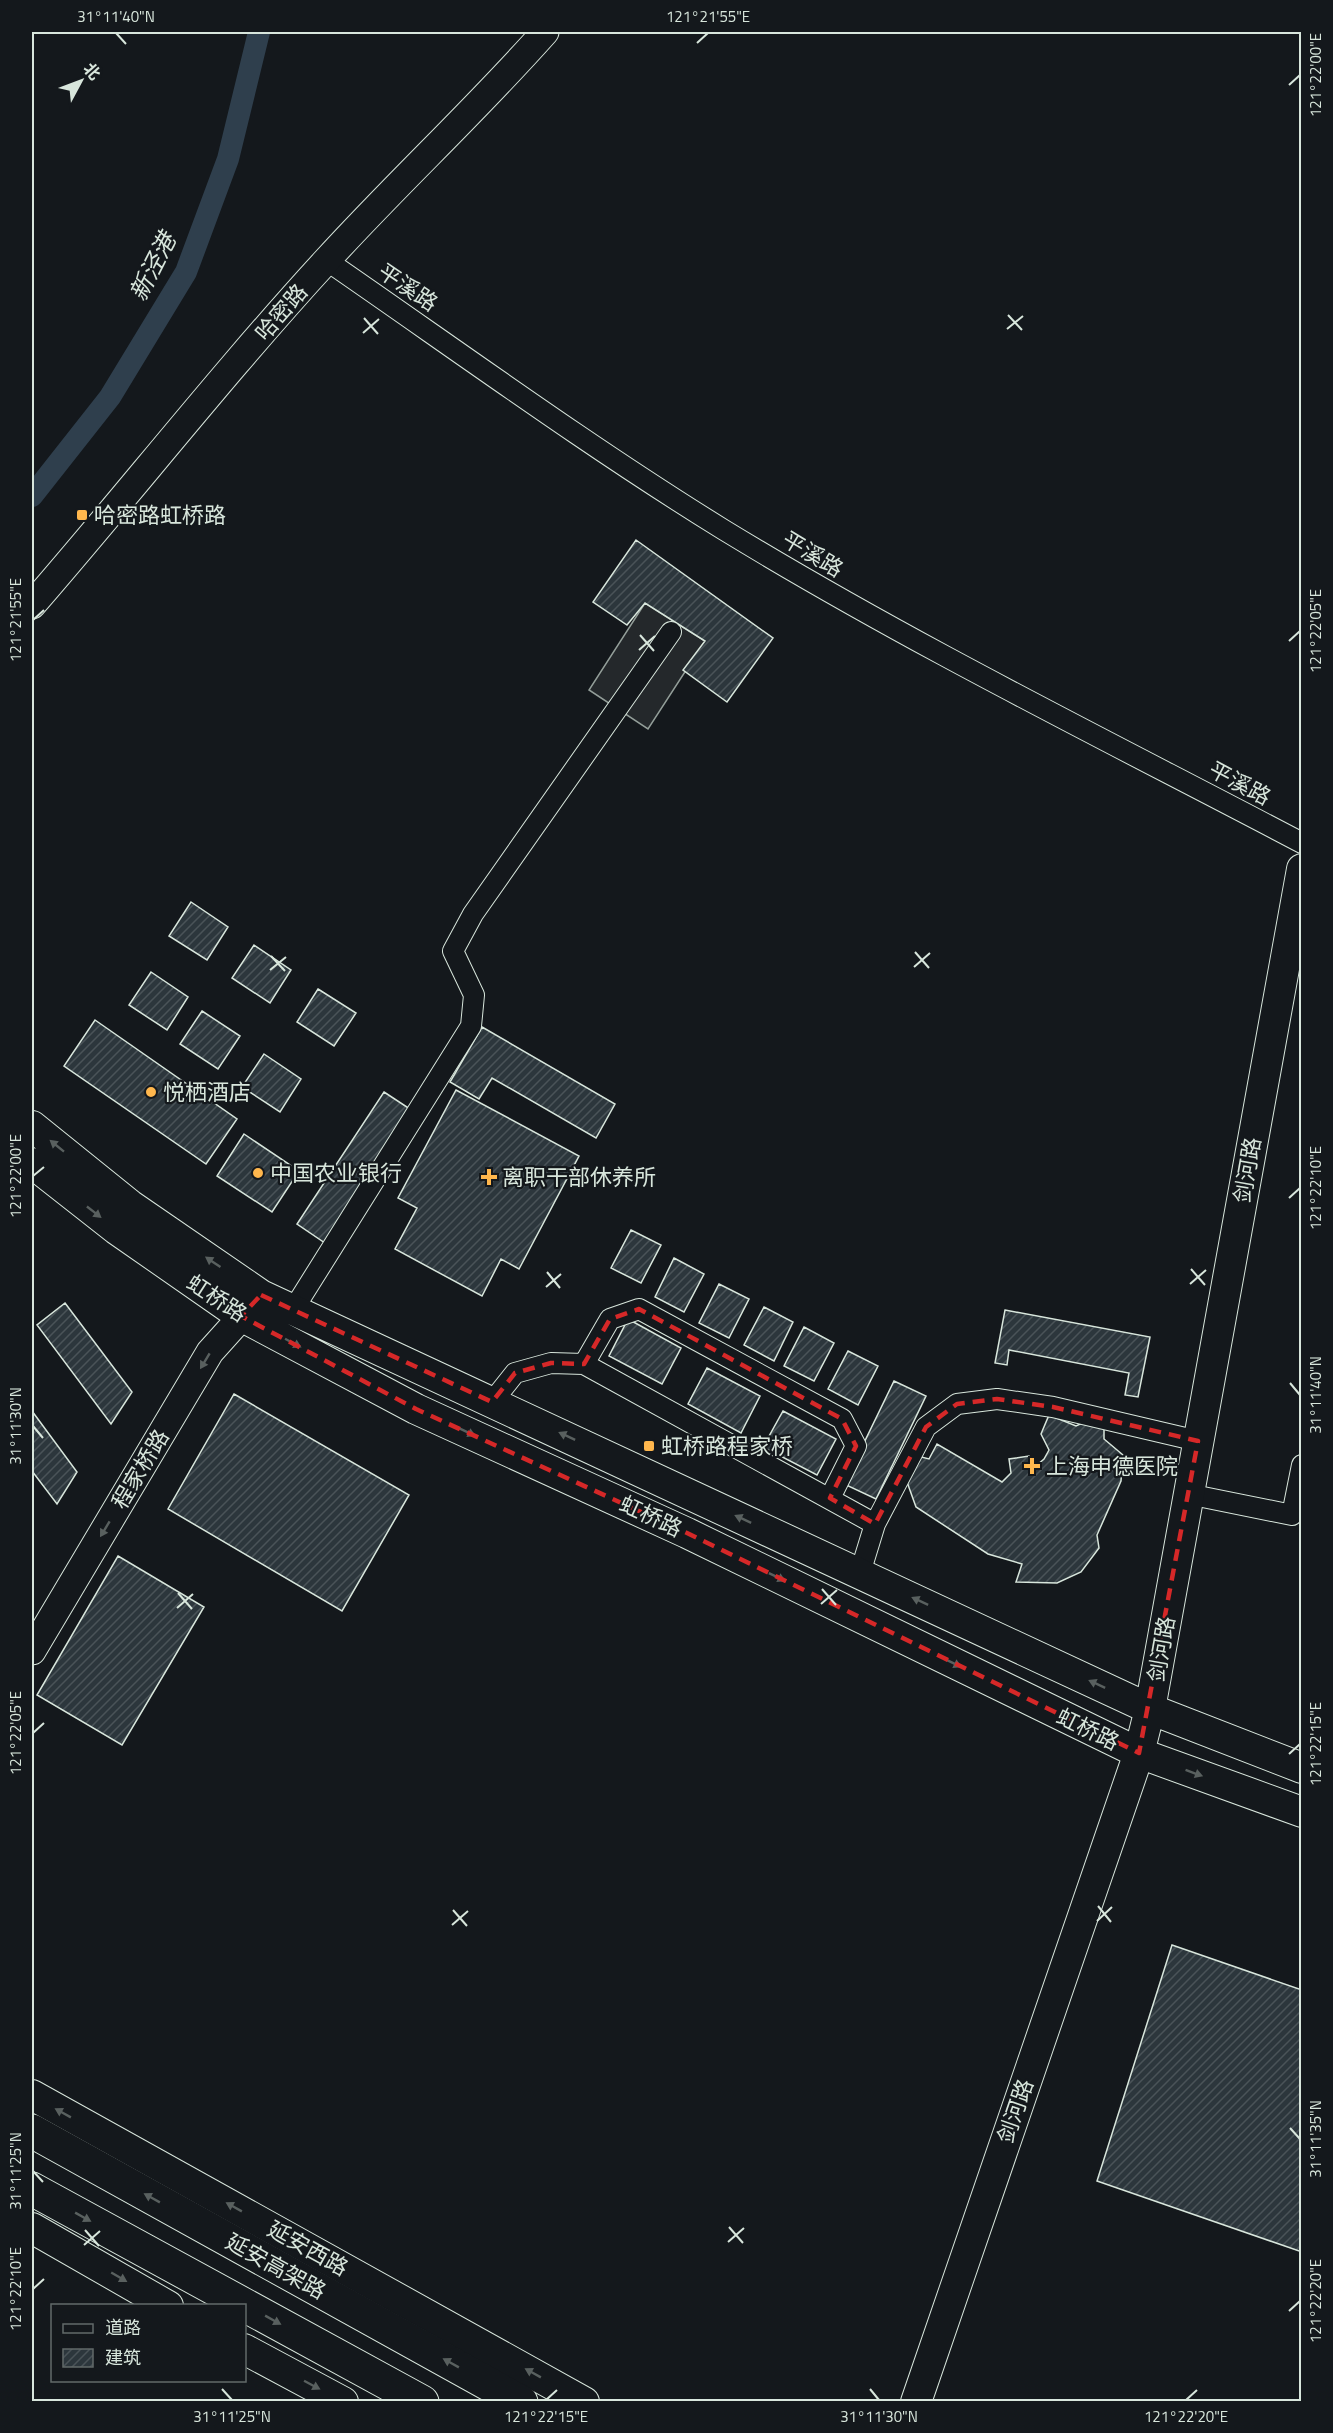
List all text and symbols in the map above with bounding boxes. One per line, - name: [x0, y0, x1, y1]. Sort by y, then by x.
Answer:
- text: 31°11'40"N: [77, 5, 155, 28]
- text: 121°21'55"E: [666, 5, 750, 28]
- text: 121°22'00"E: [1304, 33, 1327, 117]
- north arrow: [51, 51, 111, 111]
- text: 北: [78, 57, 107, 85]
- water label: 新泾港: [120, 224, 186, 307]
- street label: 平溪路: [371, 254, 445, 320]
- street label: 哈密路: [247, 276, 315, 348]
- place label: 哈密路虹桥路: [94, 498, 226, 532]
- marker: 哈密路虹桥路: [75, 508, 89, 522]
- street label: 平溪路: [776, 522, 850, 586]
- text: 121°21'55"E: [4, 578, 27, 662]
- text: 121°22'05"E: [1304, 589, 1327, 673]
- street label: 平溪路: [1203, 752, 1277, 814]
- place label: 悦栖酒店: [163, 1075, 251, 1109]
- marker: 悦栖酒店: [144, 1085, 158, 1099]
- text: 121°22'00"E: [4, 1134, 27, 1218]
- street label: 剑河路: [1225, 1135, 1269, 1205]
- one-way arrow: [49, 1140, 64, 1152]
- text: 121°22'10"E: [1304, 1146, 1327, 1230]
- place label: 中国农业银行: [270, 1156, 402, 1190]
- place label: 离职干部休养所: [502, 1160, 656, 1194]
- marker: 中国农业银行: [251, 1166, 265, 1180]
- marker: 离职干部休养所: [480, 1168, 498, 1186]
- one-way arrow: [86, 1206, 102, 1219]
- one-way arrow: [205, 1257, 221, 1268]
- street label: 虹桥路: [180, 1266, 254, 1330]
- one-way arrow: [285, 1338, 302, 1348]
- one-way arrow: [199, 1353, 210, 1369]
- text: 31°11'40"N: [1304, 1356, 1327, 1434]
- text: 31°11'30"N: [4, 1387, 27, 1465]
- street label: 程家桥路: [103, 1423, 177, 1515]
- one-way arrow: [458, 1427, 475, 1436]
- place label: 虹桥路程家桥: [661, 1429, 793, 1463]
- one-way arrow: [558, 1432, 575, 1441]
- marker: 虹桥路程家桥: [642, 1439, 656, 1453]
- place label: 上海申德医院: [1046, 1449, 1178, 1483]
- marker: 上海申德医院: [1023, 1457, 1041, 1475]
- street label: 虹桥路: [614, 1487, 688, 1545]
- one-way arrow: [735, 1514, 752, 1523]
- one-way arrow: [99, 1521, 110, 1537]
- one-way arrow: [769, 1572, 786, 1582]
- one-way arrow: [912, 1597, 929, 1606]
- street label: 剑河路: [1139, 1614, 1183, 1684]
- one-way arrow: [944, 1658, 961, 1667]
- one-way arrow: [1088, 1680, 1105, 1689]
- text: 121°22'05"E: [4, 1691, 27, 1775]
- street label: 虹桥路: [1051, 1699, 1125, 1759]
- text: 121°22'15"E: [1304, 1702, 1327, 1786]
- one-way arrow: [1185, 1769, 1203, 1779]
- street label: 剑河路: [988, 2074, 1042, 2148]
- text: 31°11'35"N: [1304, 2100, 1327, 2178]
- one-way arrow: [54, 2108, 71, 2118]
- text: 31°11'25"N: [4, 2132, 27, 2210]
- one-way arrow: [143, 2193, 160, 2203]
- one-way arrow: [225, 2203, 242, 2213]
- one-way arrow: [75, 2212, 92, 2222]
- street label: 延安西路: [261, 2212, 355, 2284]
- street label: 延安高架路: [220, 2224, 332, 2308]
- text: 121°22'10"E: [4, 2247, 27, 2331]
- text: 121°22'20"E: [1304, 2259, 1327, 2343]
- one-way arrow: [111, 2272, 127, 2283]
- legend: [51, 2304, 246, 2382]
- text: 道路: [105, 2314, 141, 2341]
- one-way arrow: [264, 2315, 281, 2325]
- text: 建筑: [105, 2344, 141, 2371]
- one-way arrow: [442, 2358, 459, 2368]
- one-way arrow: [524, 2368, 541, 2378]
- one-way arrow: [304, 2380, 321, 2390]
- text: 31°11'25"N: [193, 2405, 271, 2428]
- text: 121°22'15"E: [504, 2405, 588, 2428]
- text: 31°11'30"N: [840, 2405, 918, 2428]
- text: 121°22'20"E: [1144, 2405, 1228, 2428]

